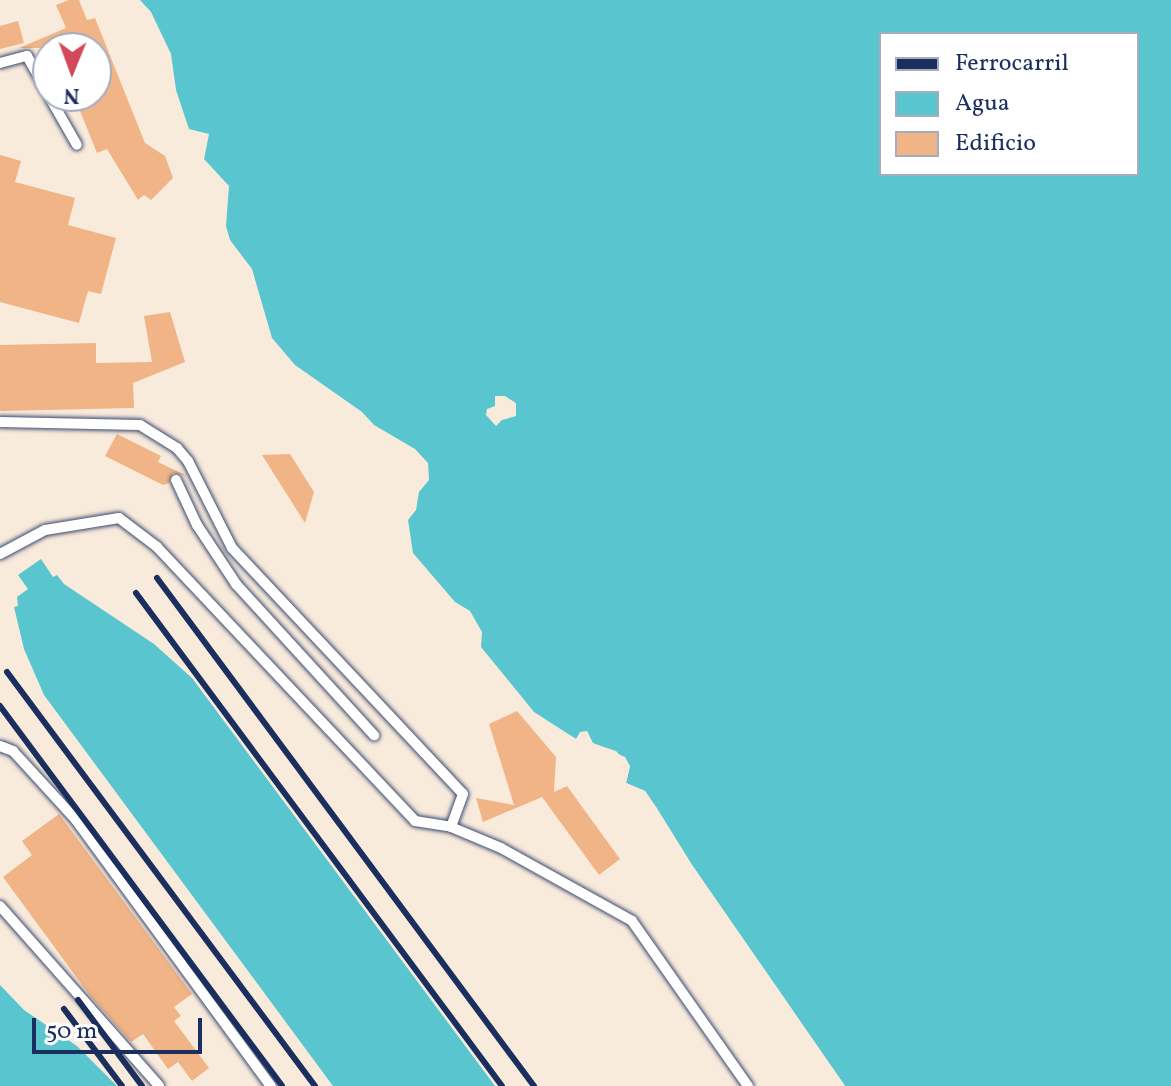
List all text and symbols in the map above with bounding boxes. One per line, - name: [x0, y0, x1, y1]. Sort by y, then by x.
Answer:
- north arrow: [32, 32, 112, 112]
- legend: [879, 32, 1139, 176]
- text: Ferrocarril: [955, 47, 1069, 81]
- text: N: [63, 79, 80, 110]
- text: Agua: [955, 87, 1010, 121]
- text: Edificio: [955, 127, 1036, 161]
- scale bar: [36, 1002, 206, 1052]
- text: 50 m: [46, 1015, 98, 1049]

